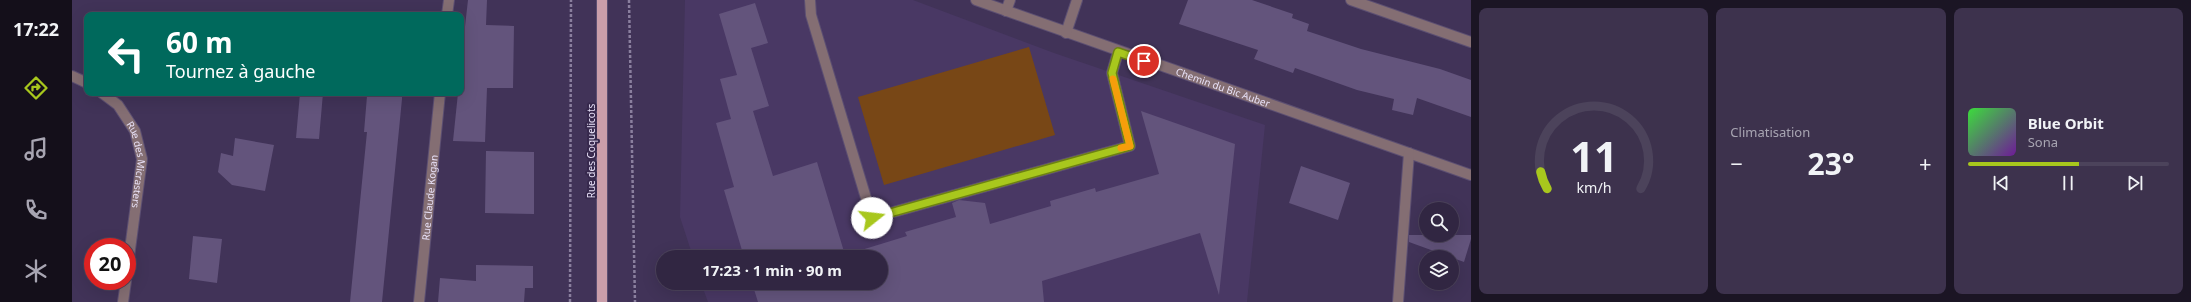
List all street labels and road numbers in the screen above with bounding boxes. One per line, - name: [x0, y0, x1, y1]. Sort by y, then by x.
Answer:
- street label: Chemin du Bic Auber: [1174, 64, 1272, 110]
- street label: Rue des Coquelicots: [584, 104, 598, 198]
- street label: Rue des Micrasters: [123, 118, 149, 209]
- street label: Rue Claude Kogan: [418, 154, 441, 241]

